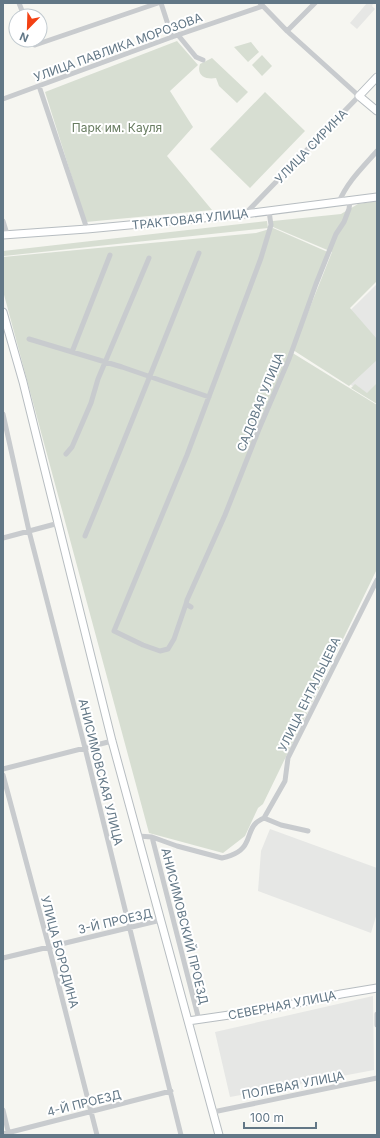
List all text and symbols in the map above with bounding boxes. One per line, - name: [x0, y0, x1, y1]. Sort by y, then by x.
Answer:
- north arrow: [8, 8, 48, 48]
- street label: УЛИЦА ПАВЛИКА МОРОЗОВА: [32, 9, 204, 85]
- text: N: [17, 29, 31, 45]
- street label: УЛИЦА СИРИНА: [272, 106, 350, 186]
- park label: Парк им. Кауля: [72, 120, 162, 135]
- street label: ТРАКТОВАЯ УЛИЦА: [131, 205, 249, 233]
- street label: САДОВАЯ УЛИЦА: [233, 350, 287, 454]
- street label: УЛИЦА ЕНТАЛЬЦЕВА: [275, 634, 343, 754]
- street label: АНИСИМОВСКАЯ УЛИЦА: [76, 697, 126, 847]
- street label: АНИСИМОВСКИЙ ПРОЕЗД: [158, 846, 212, 1006]
- street label: УЛИЦА БОРОДИНА: [38, 894, 82, 1010]
- street label: 3-Й ПРОЕЗД: [76, 905, 154, 937]
- street label: СЕВЕРНАЯ УЛИЦА: [227, 987, 337, 1023]
- street label: ПОЛЕВАЯ УЛИЦА: [241, 1068, 345, 1102]
- street label: 4-Й ПРОЕЗД: [45, 1087, 123, 1119]
- scale bar: [244, 1104, 316, 1130]
- text: 100 m: [250, 1110, 284, 1125]

